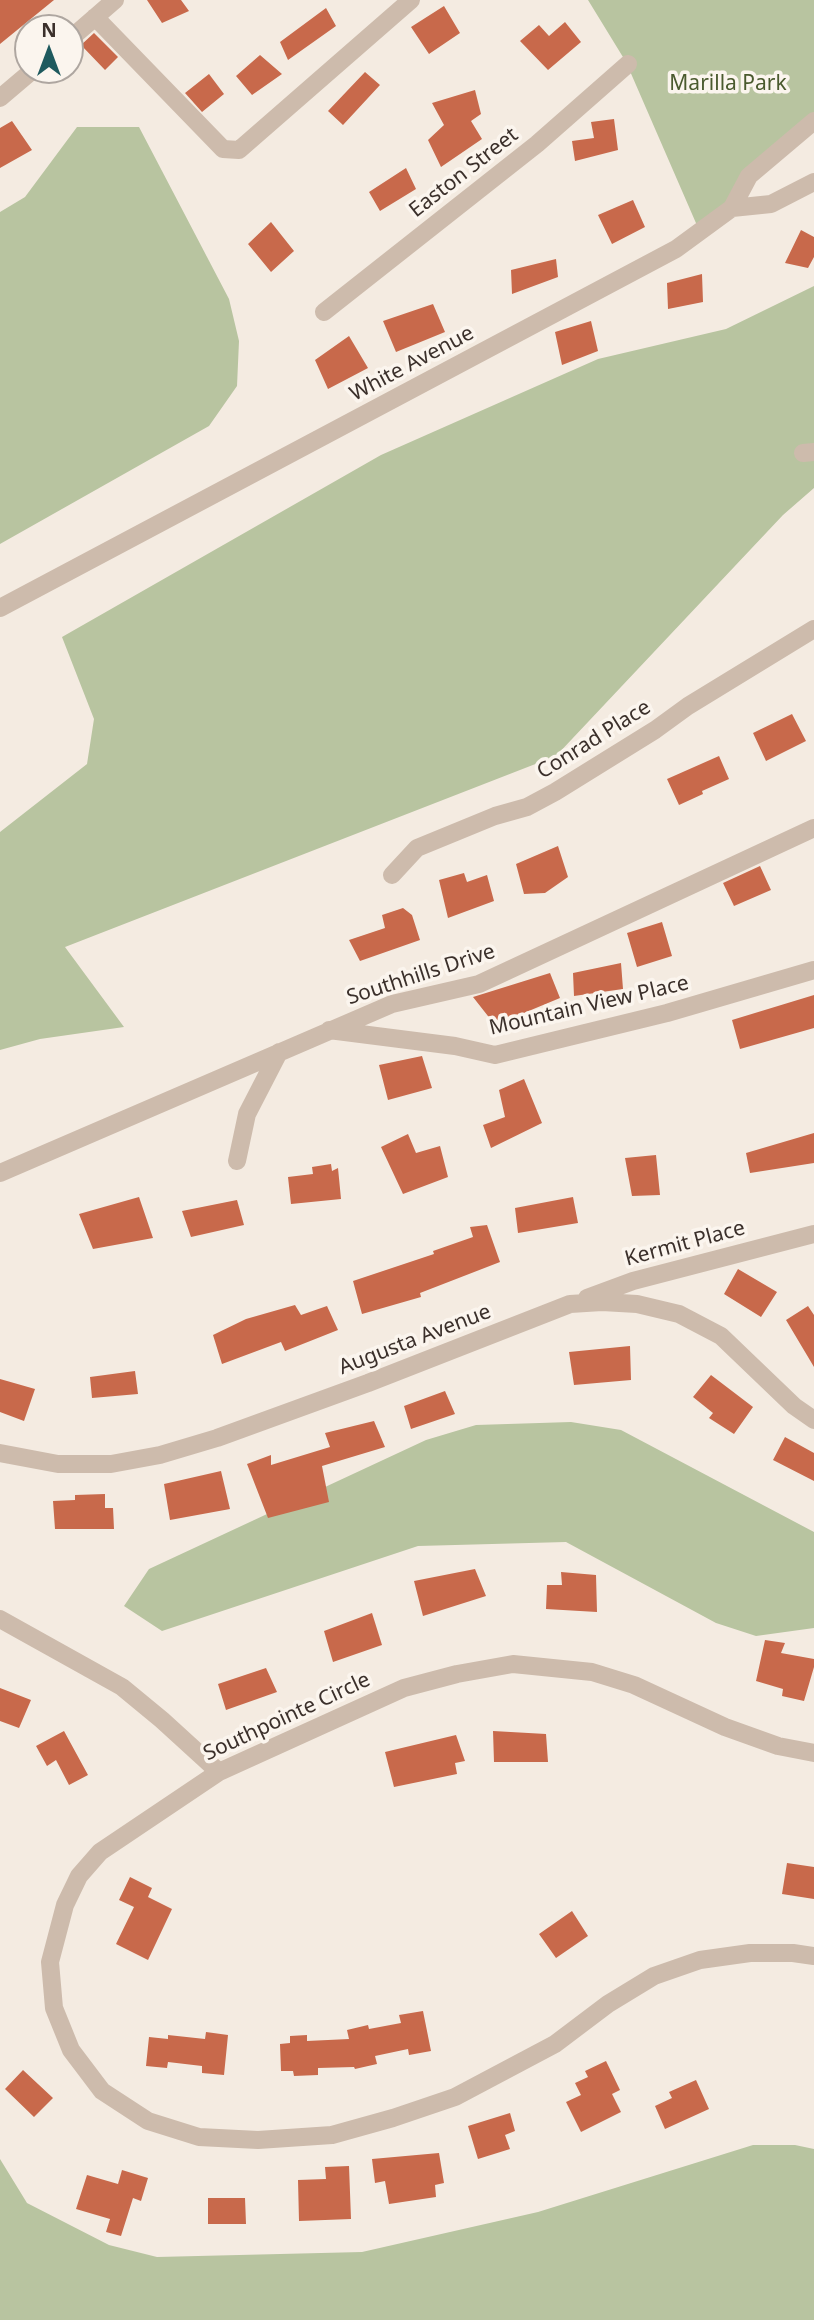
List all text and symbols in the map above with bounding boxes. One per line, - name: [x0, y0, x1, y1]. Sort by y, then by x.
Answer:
- north arrow: [14, 14, 84, 84]
- text: N: [41, 17, 57, 43]
- park label: Marilla Park: [669, 71, 787, 97]
- street label: Easton Street: [405, 123, 523, 223]
- street label: White Avenue: [346, 321, 478, 407]
- street label: Conrad Place: [533, 695, 655, 785]
- street label: Southhills Drive: [344, 939, 498, 1011]
- street label: Mountain View Place: [487, 971, 691, 1041]
- street label: Kermit Place: [622, 1216, 748, 1272]
- street label: Augusta Avenue: [335, 1299, 495, 1381]
- street label: Southpointe Circle: [200, 1667, 374, 1767]

